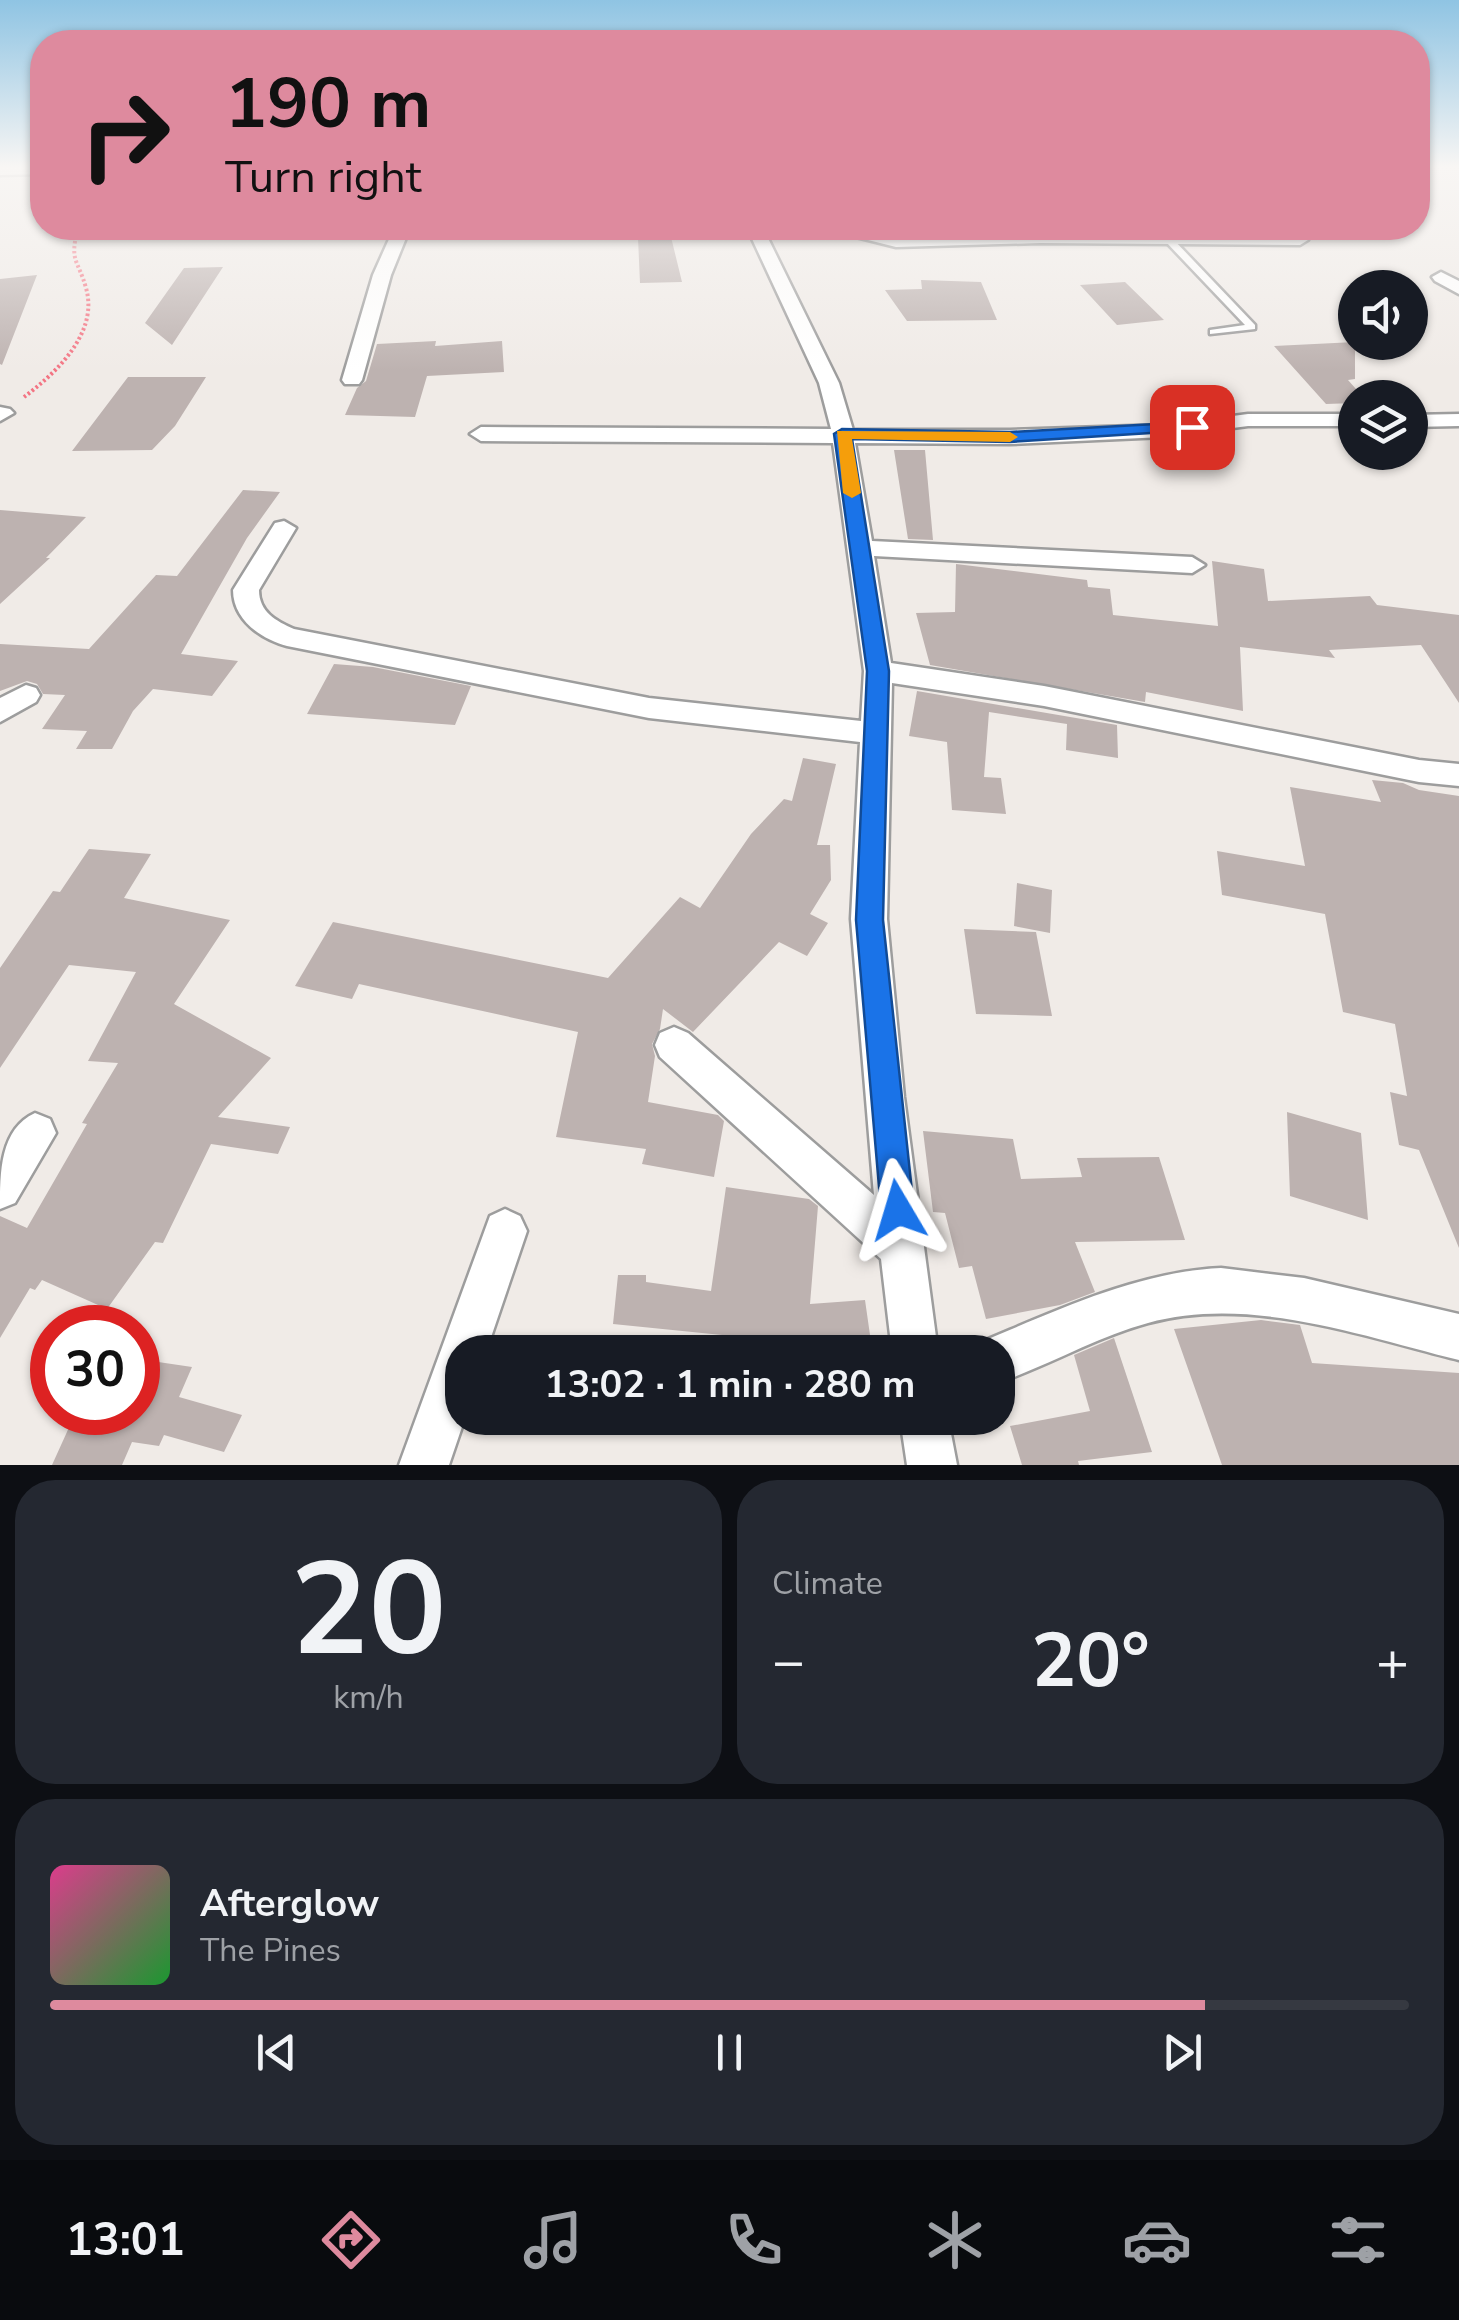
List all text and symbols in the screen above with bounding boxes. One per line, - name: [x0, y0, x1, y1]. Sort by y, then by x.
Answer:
- text: 190 m: [225, 56, 431, 152]
- icon: right: [60, 70, 190, 200]
- text: Turn right: [225, 147, 422, 208]
- map controls: [1338, 270, 1428, 470]
- button: sound: [1338, 270, 1428, 360]
- button: layers: [1338, 380, 1428, 470]
- pin: [1150, 385, 1235, 470]
- icon: arrive: [1165, 400, 1220, 455]
- position arrow: [846, 1158, 950, 1262]
- speed limit sign: 30: [30, 1305, 160, 1435]
- text: 13:02 · 1 min · 280 m: [545, 1359, 915, 1410]
- text: 20: [290, 1522, 447, 1699]
- text: Climate: [772, 1562, 883, 1605]
- text: 20°: [1031, 1610, 1150, 1712]
- text: −: [772, 1624, 805, 1699]
- text: +: [1376, 1624, 1409, 1699]
- text: km/h: [333, 1676, 404, 1719]
- text: Afterglow: [200, 1878, 379, 1929]
- text: The Pines: [200, 1929, 341, 1972]
- icon: previous: [249, 2025, 304, 2080]
- icon: pause: [702, 2025, 757, 2080]
- icon: next: [1155, 2025, 1210, 2080]
- icon: directions: [316, 2205, 386, 2275]
- icon: music: [518, 2205, 588, 2275]
- icon: phone: [719, 2205, 789, 2275]
- icon: climate: [920, 2205, 990, 2275]
- icon: car: [1122, 2205, 1192, 2275]
- icon: filters: [1323, 2205, 1393, 2275]
- text: 13:01: [66, 2210, 185, 2271]

